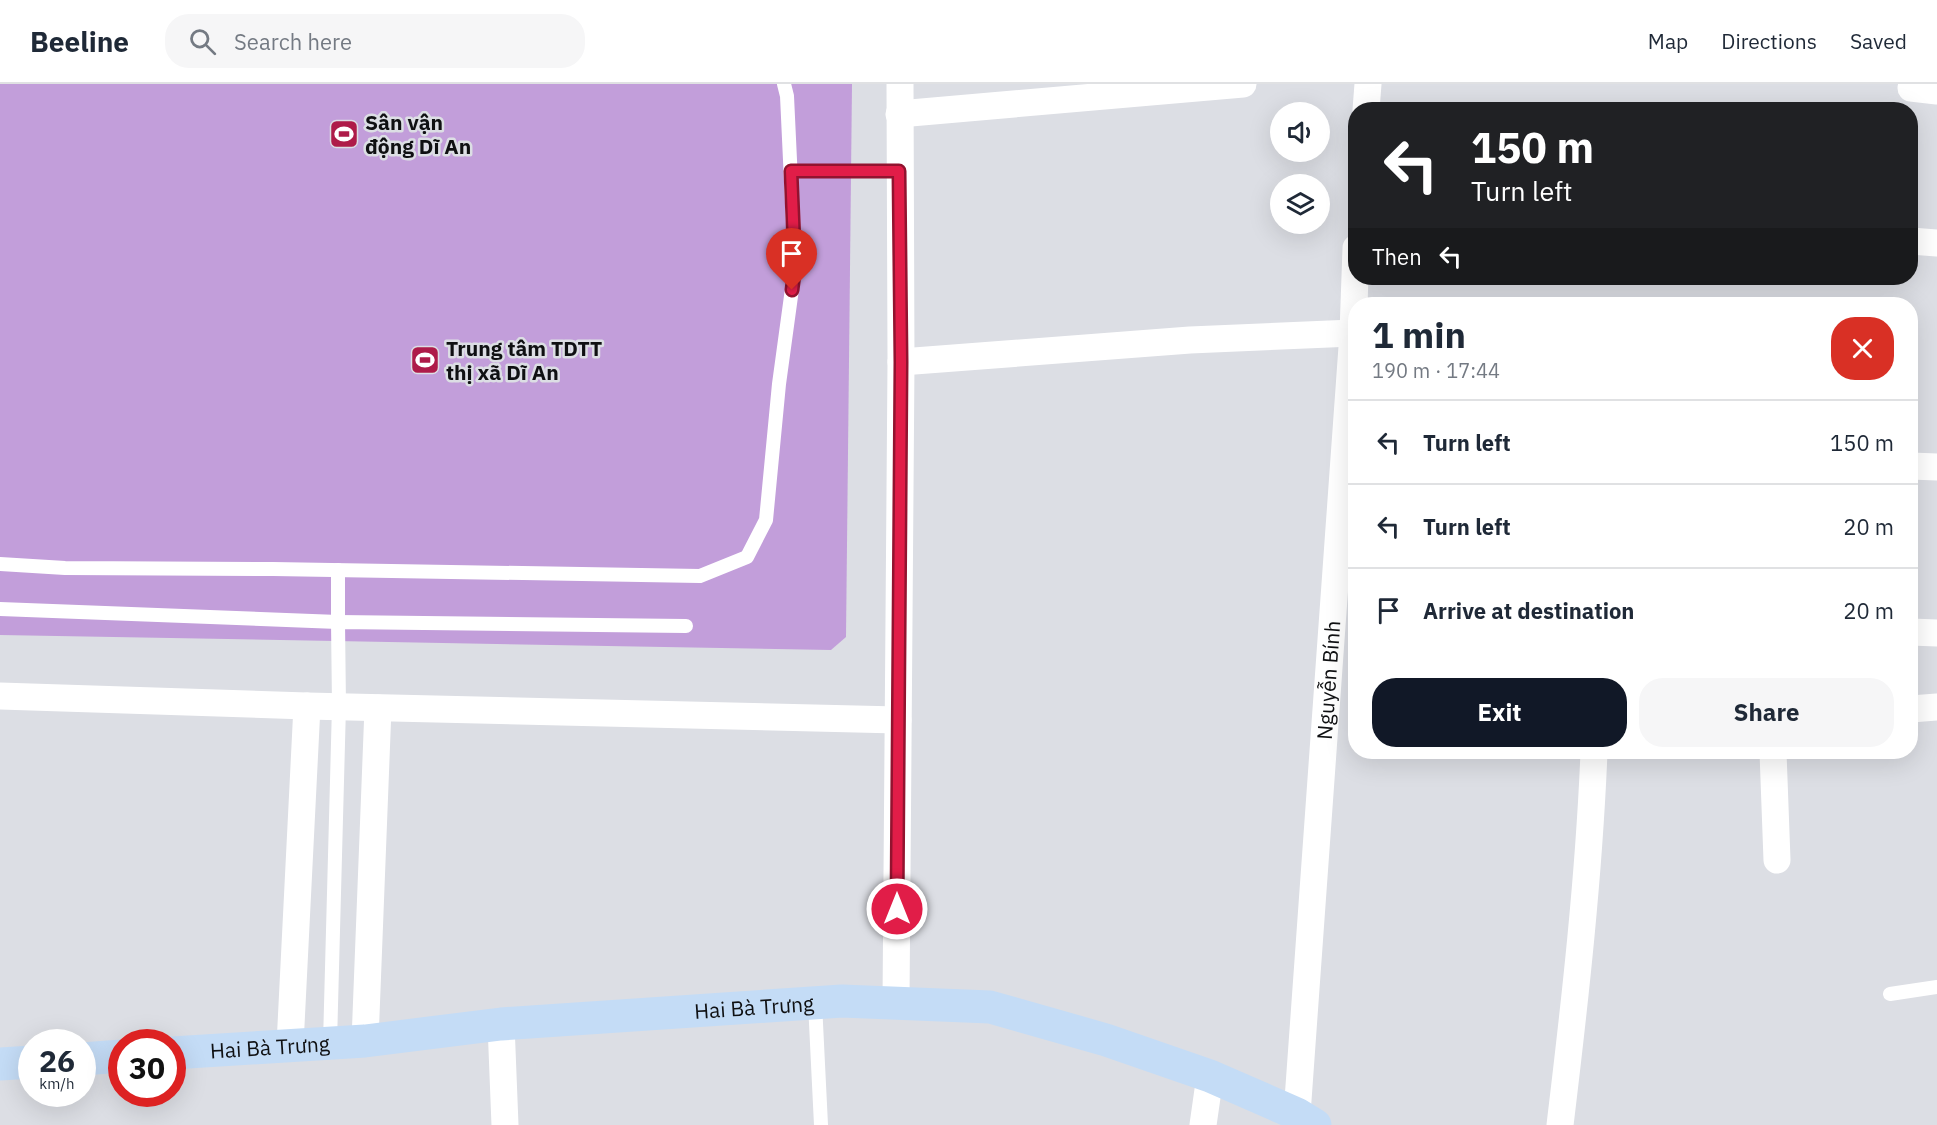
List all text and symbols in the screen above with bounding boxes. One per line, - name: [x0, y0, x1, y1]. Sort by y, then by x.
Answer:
- search box: [165, 14, 585, 68]
- text: Beeline: [30, 23, 129, 60]
- icon: search: [186, 25, 219, 58]
- text: Search here: [234, 27, 352, 56]
- text: Map: [1648, 27, 1688, 55]
- text: Directions: [1721, 27, 1817, 55]
- text: Saved: [1850, 27, 1907, 55]
- map controls: [1270, 102, 1330, 234]
- button: sound: [1270, 102, 1330, 162]
- place label: Sân vận động Dĩ An: [365, 108, 471, 160]
- sports icon: Sân vận động Dĩ An: [328, 118, 360, 150]
- text: 150 m: [1471, 120, 1594, 175]
- icon: left: [1372, 126, 1450, 204]
- text: Turn left: [1471, 173, 1572, 208]
- button: layers: [1270, 174, 1330, 234]
- pin: [766, 228, 817, 290]
- icon: arrive: [775, 237, 808, 270]
- icon: left: [1434, 240, 1467, 273]
- text: Then: [1372, 242, 1422, 271]
- text: 1 min: [1372, 311, 1466, 358]
- button: close: [1831, 317, 1894, 380]
- place label: Trung tâm TDTT thị xã Dĩ An: [446, 334, 602, 386]
- sports icon: Trung tâm TDTT thị xã Dĩ An: [409, 344, 441, 376]
- text: 190 m · 17:44: [1372, 357, 1500, 384]
- icon: left: [1372, 426, 1405, 459]
- text: Turn left: [1423, 428, 1511, 457]
- text: 150 m: [1830, 428, 1894, 457]
- icon: left: [1372, 510, 1405, 543]
- text: Turn left: [1423, 512, 1511, 541]
- text: 20 m: [1843, 512, 1894, 541]
- icon: arrive: [1372, 594, 1405, 627]
- text: Arrive at destination: [1423, 596, 1634, 625]
- text: 20 m: [1843, 596, 1894, 625]
- street label: Nguyễn Bính: [1310, 620, 1346, 741]
- button: Exit: [1372, 678, 1627, 747]
- button: Share: [1639, 678, 1894, 747]
- position arrow: [865, 877, 929, 941]
- street label: Hai Bà Trưng: [693, 989, 815, 1025]
- speed limit sign: 30: [108, 1029, 186, 1107]
- street label: Hai Bà Trưng: [209, 1029, 331, 1065]
- text: 26: [39, 1041, 75, 1080]
- text: km/h: [39, 1074, 75, 1093]

